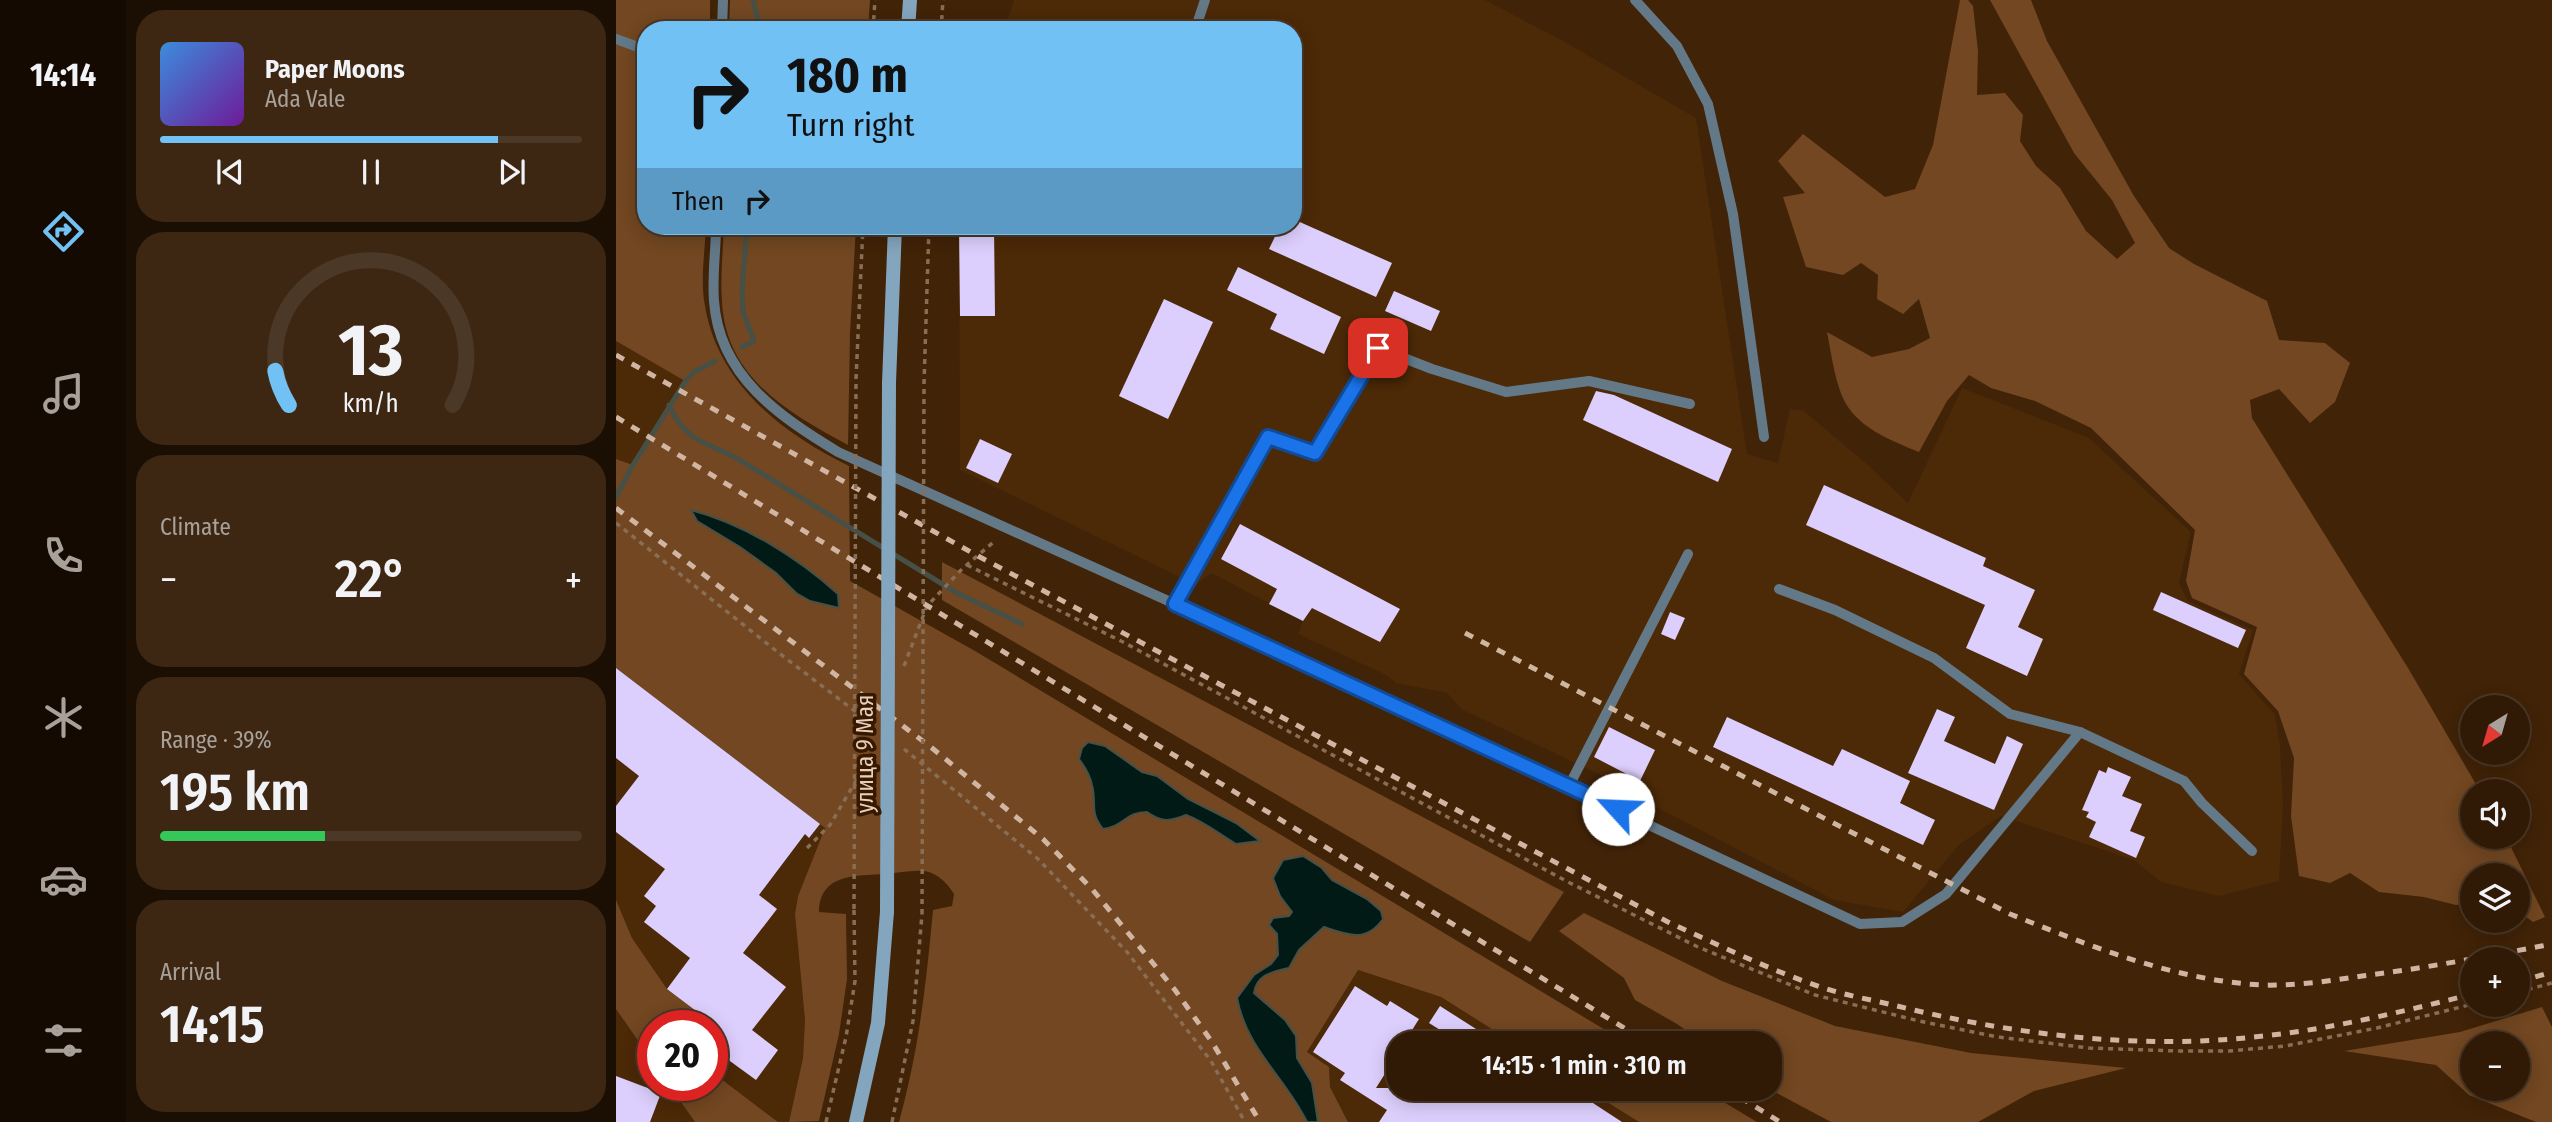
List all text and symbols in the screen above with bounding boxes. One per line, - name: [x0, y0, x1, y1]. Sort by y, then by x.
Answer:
- text: 180 m: [787, 46, 908, 105]
- icon: right: [672, 49, 763, 140]
- text: Paper Moons: [265, 54, 405, 85]
- text: 14:14: [30, 56, 96, 94]
- text: Ada Vale: [265, 85, 345, 113]
- text: Turn right: [787, 106, 914, 144]
- icon: previous: [211, 153, 249, 191]
- icon: pause: [352, 153, 390, 191]
- icon: next: [493, 153, 531, 191]
- icon: right: [738, 182, 776, 220]
- text: Then: [672, 186, 724, 217]
- icon: directions: [39, 207, 88, 256]
- text: 13: [338, 307, 404, 394]
- pin: [1348, 318, 1408, 378]
- icon: arrive: [1359, 329, 1397, 367]
- icon: music: [39, 369, 88, 418]
- text: km/h: [343, 388, 399, 418]
- text: Climate: [160, 513, 231, 541]
- icon: phone: [39, 531, 88, 580]
- text: 22°: [335, 548, 407, 611]
- text: −: [160, 557, 177, 603]
- text: +: [565, 557, 582, 603]
- icon: climate: [39, 693, 88, 742]
- street label: улица 9 Мая: [851, 695, 879, 813]
- north arrow: [2460, 695, 2530, 765]
- map controls: [2460, 695, 2530, 1101]
- text: Range · 39%: [160, 726, 272, 754]
- text: 195 km: [160, 761, 310, 824]
- position arrow: [1581, 772, 1655, 846]
- button: sound: [2460, 779, 2530, 849]
- icon: car: [39, 855, 88, 904]
- button: layers: [2460, 863, 2530, 933]
- button: +: [2460, 947, 2530, 1017]
- text: Arrival: [160, 958, 221, 986]
- text: 14:15: [160, 993, 265, 1056]
- speed limit sign: 20: [637, 1010, 728, 1101]
- icon: filters: [39, 1016, 88, 1065]
- button: −: [2460, 1031, 2530, 1101]
- text: 14:15 · 1 min · 310 m: [1481, 1050, 1687, 1081]

